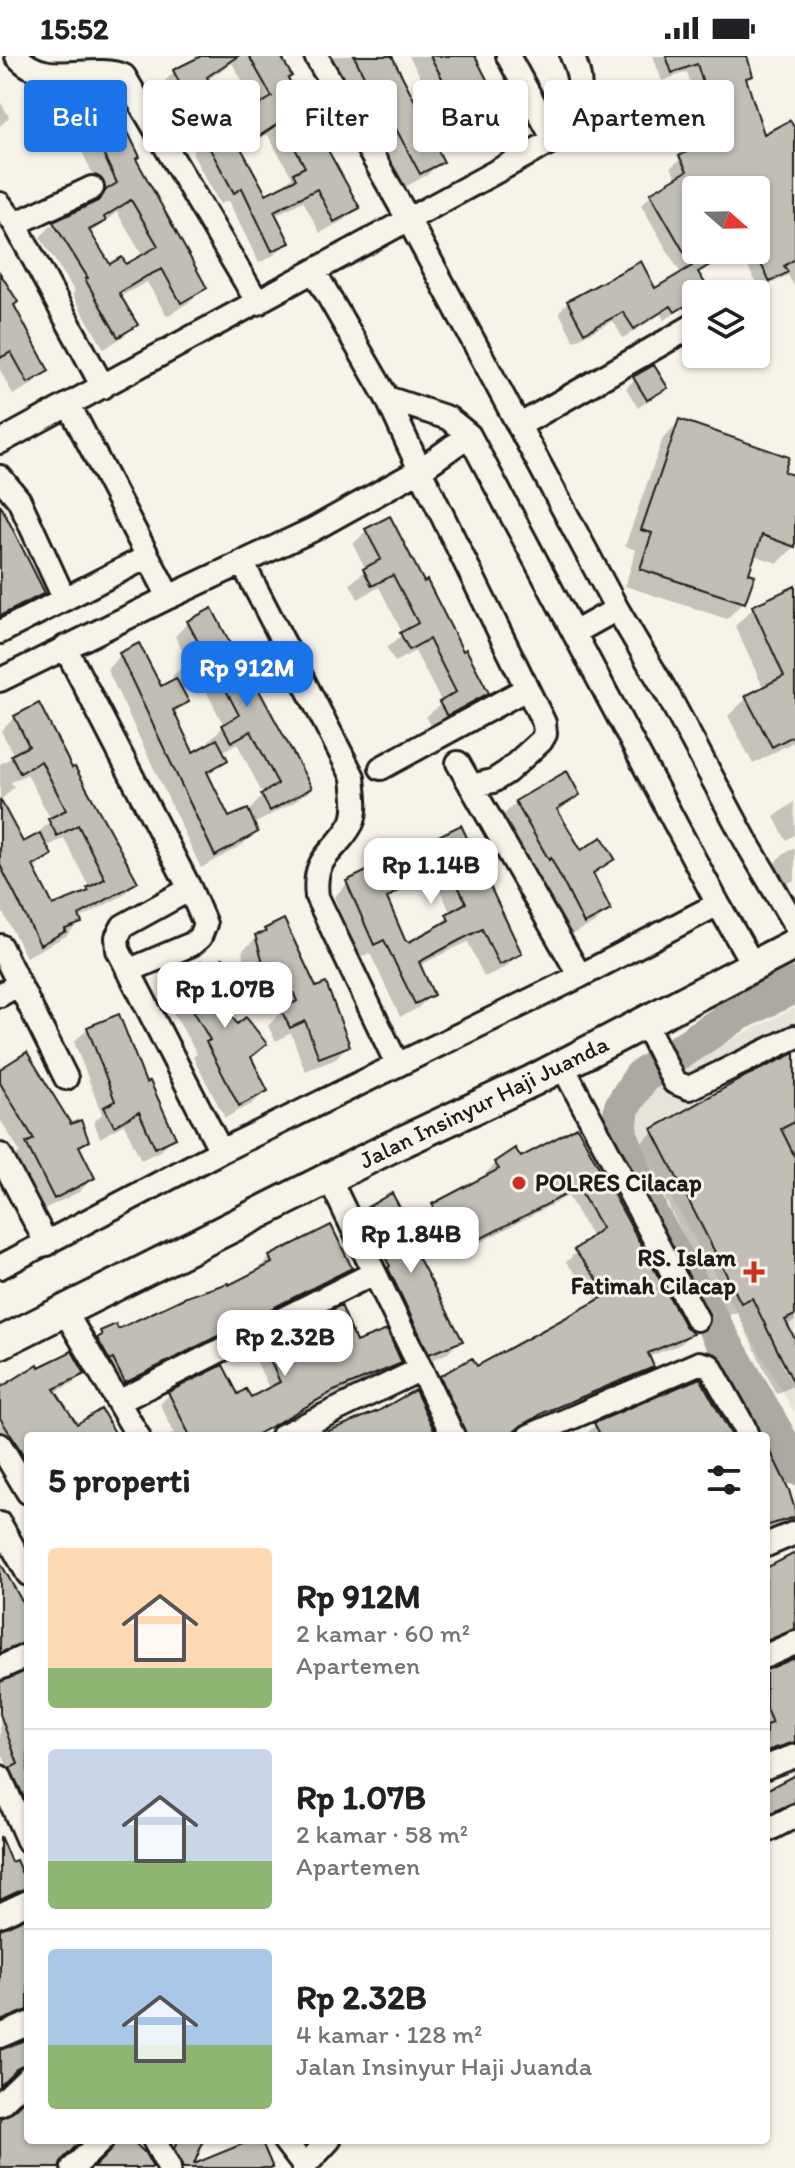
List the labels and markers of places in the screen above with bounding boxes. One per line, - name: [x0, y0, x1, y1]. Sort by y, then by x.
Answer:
- pin: Rp 912M: [173, 641, 321, 709]
- pin: Rp 1.14B: [348, 838, 514, 906]
- pin: Rp 1.07B: [142, 962, 308, 1030]
- place label: POLRES Cilacap: [535, 1168, 702, 1198]
- marker: POLRES Cilacap: [510, 1174, 528, 1192]
- pin: Rp 1.84B: [328, 1207, 494, 1275]
- place label: RS. Islam Fatimah Cilacap: [571, 1243, 737, 1301]
- marker: RS. Islam Fatimah Cilacap: [743, 1261, 765, 1283]
- pin: Rp 2.32B: [202, 1310, 368, 1378]

